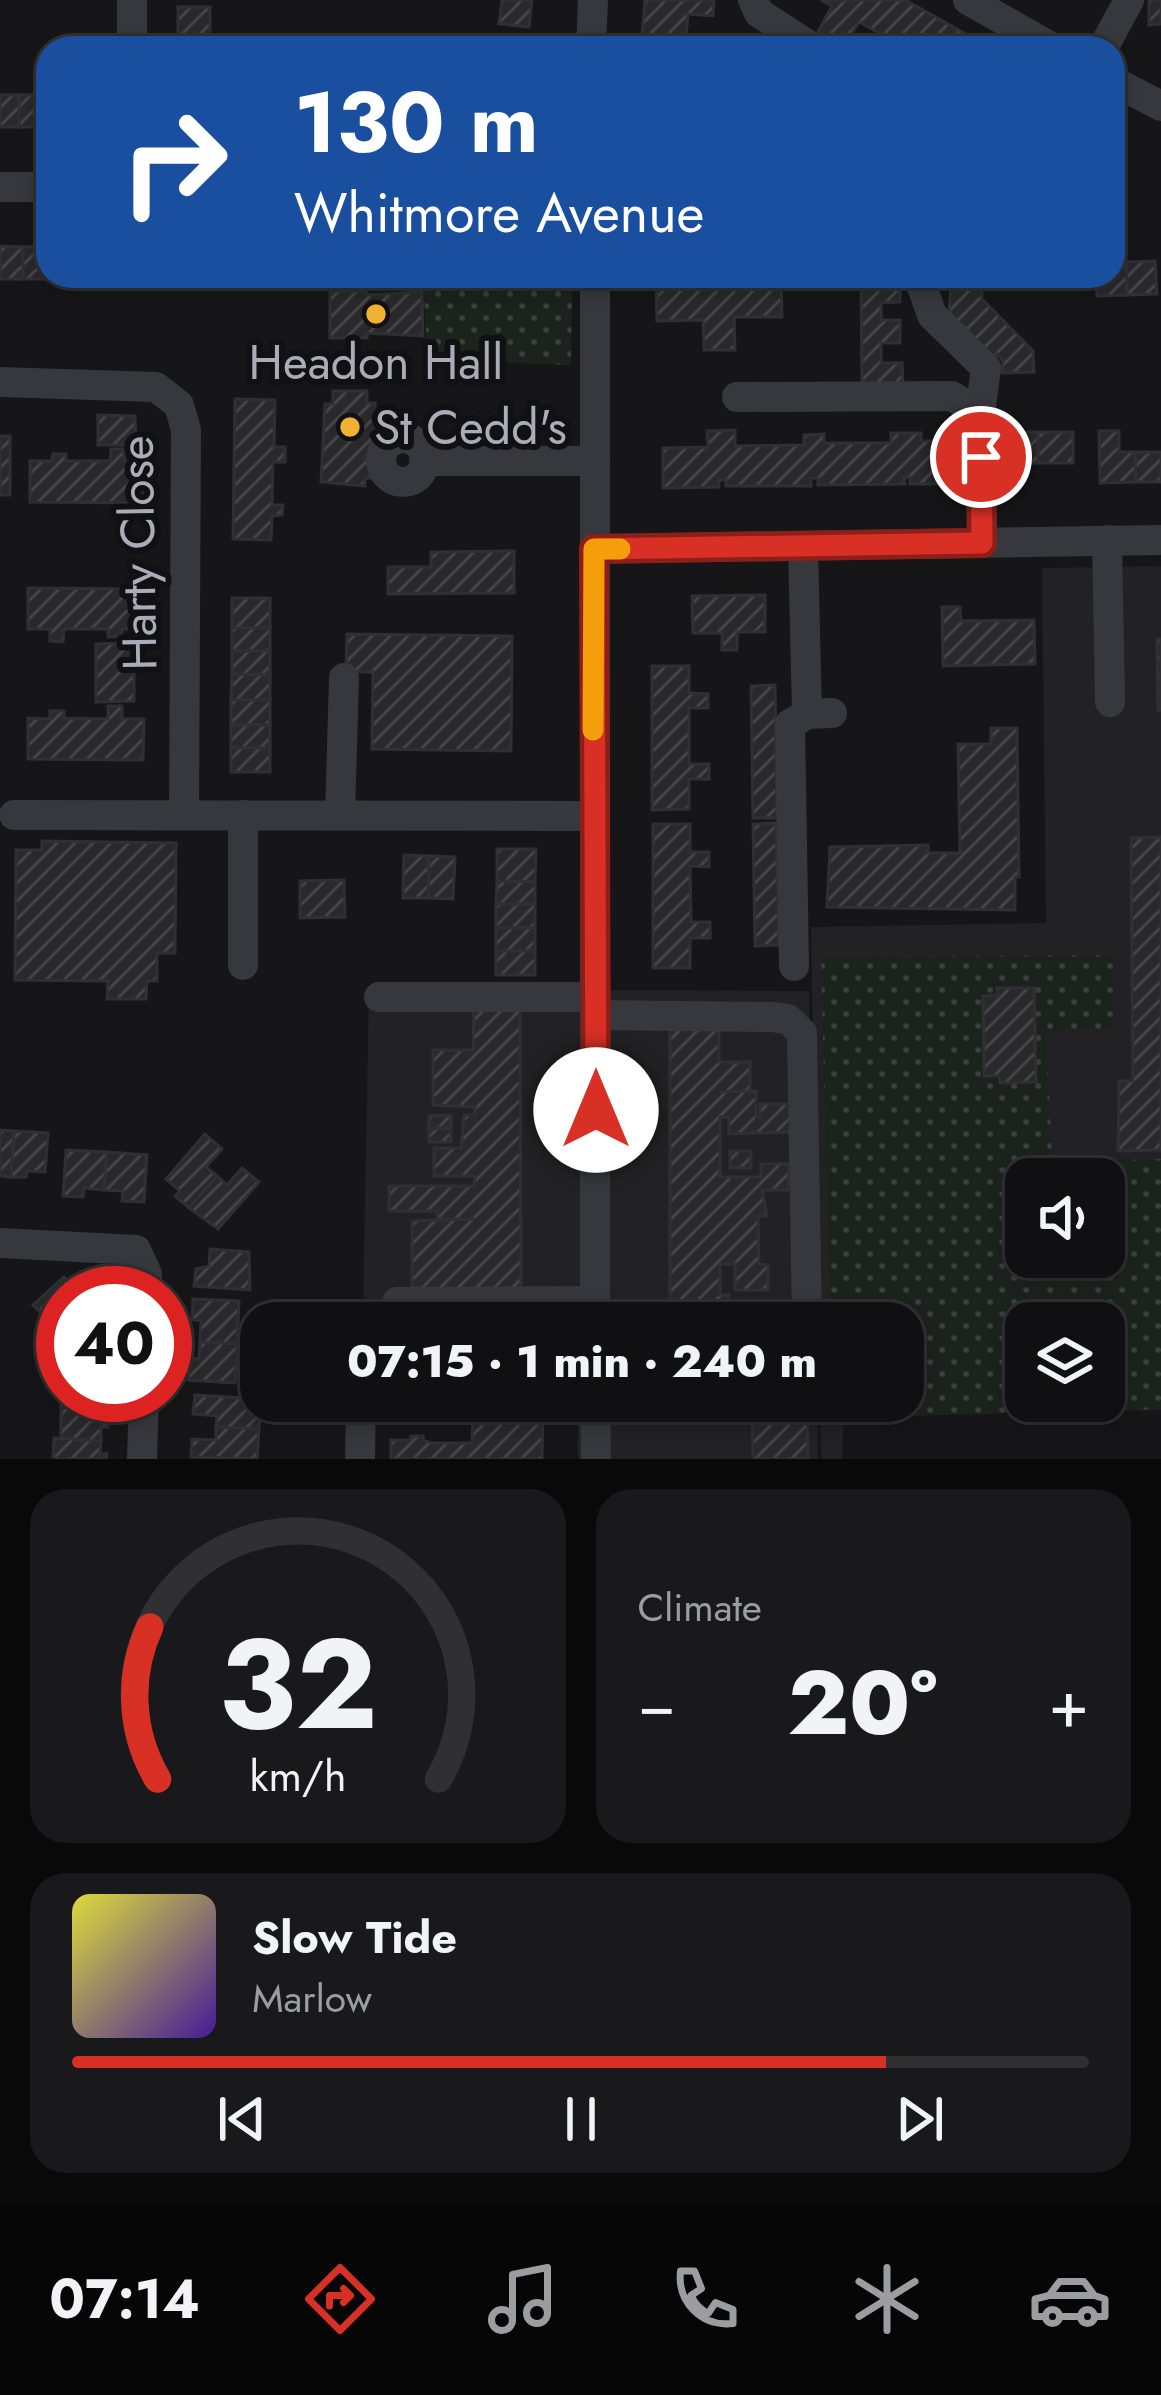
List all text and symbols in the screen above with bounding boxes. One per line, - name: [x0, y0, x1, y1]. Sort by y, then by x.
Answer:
- text: 130 m: [294, 62, 539, 184]
- icon: right: [96, 84, 252, 240]
- text: Whitmore Avenue: [294, 174, 704, 252]
- marker: Headon Hall: [363, 301, 389, 327]
- place label: Headon Hall: [249, 328, 503, 397]
- place label: St Cedd's: [374, 393, 567, 462]
- pin: [930, 406, 1032, 508]
- marker: St Cedd's: [337, 414, 363, 440]
- icon: arrive: [948, 424, 1014, 490]
- street label: Harty Close: [101, 435, 175, 671]
- position arrow: [533, 1047, 659, 1173]
- map controls: [1005, 1158, 1125, 1422]
- button: sound: [1005, 1158, 1125, 1278]
- speed limit sign: 40: [36, 1266, 192, 1422]
- button: layers: [1005, 1302, 1125, 1422]
- text: 07:15 · 1 min · 240 m: [347, 1329, 817, 1394]
- text: Climate: [638, 1579, 762, 1636]
- text: 32: [218, 1594, 377, 1775]
- text: 20°: [788, 1638, 937, 1768]
- text: −: [638, 1656, 676, 1752]
- text: +: [1048, 1656, 1089, 1752]
- text: km/h: [249, 1745, 346, 1807]
- text: Slow Tide: [252, 1905, 457, 1970]
- text: Marlow: [252, 1970, 372, 2027]
- icon: previous: [209, 2086, 275, 2152]
- icon: pause: [548, 2086, 614, 2152]
- icon: next: [887, 2086, 953, 2152]
- icon: directions: [298, 2257, 382, 2341]
- icon: music: [481, 2257, 565, 2341]
- icon: phone: [663, 2257, 747, 2341]
- icon: climate: [845, 2257, 929, 2341]
- icon: car: [1028, 2257, 1112, 2341]
- text: 07:14: [49, 2260, 200, 2338]

